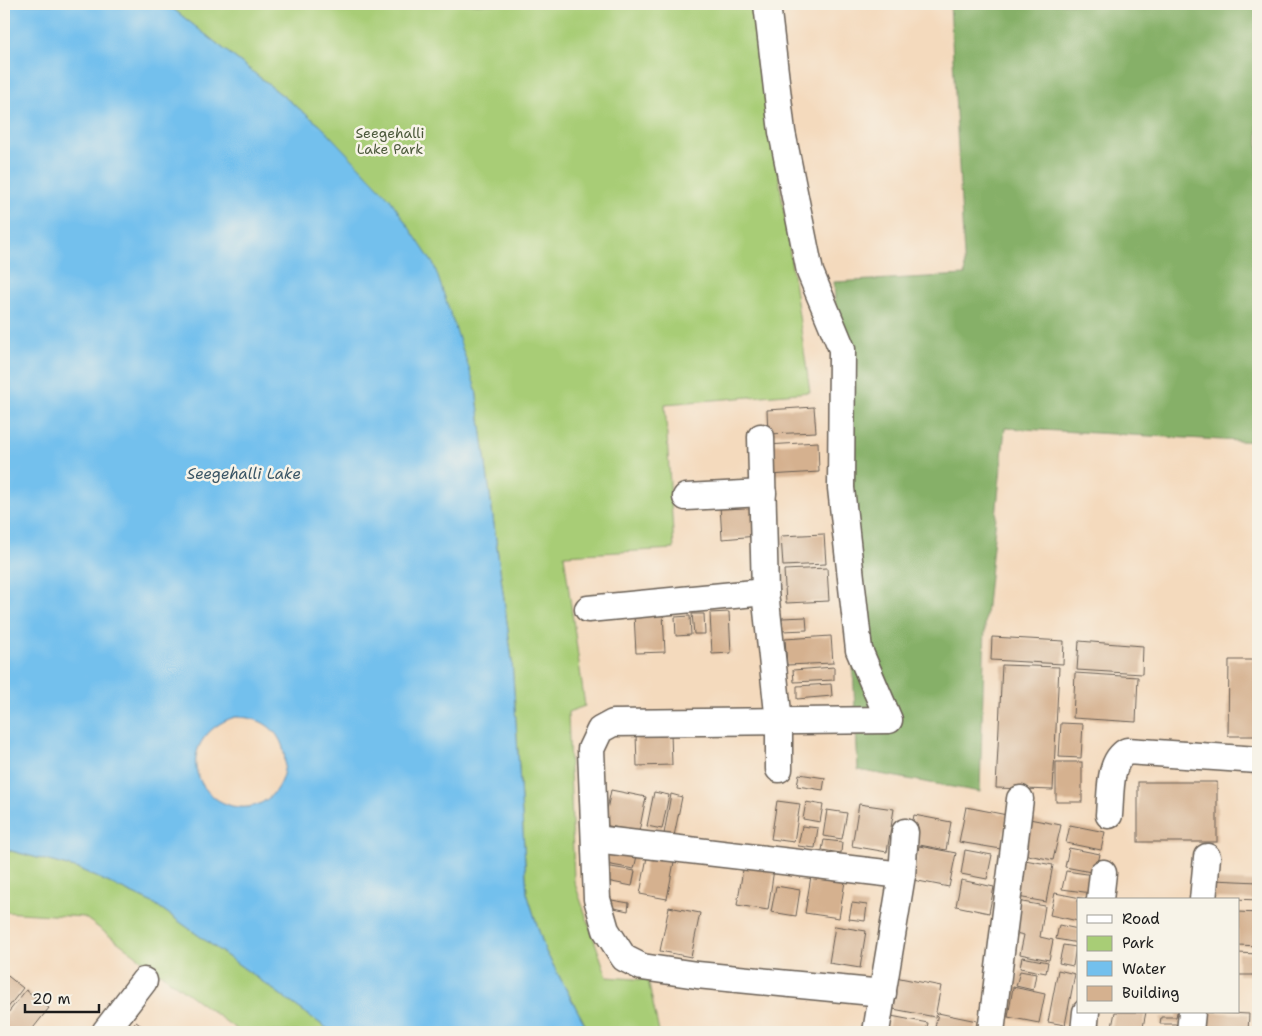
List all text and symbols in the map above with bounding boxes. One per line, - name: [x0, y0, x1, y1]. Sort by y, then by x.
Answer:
- park label: Seegehalli Lake Park: [356, 124, 424, 158]
- water label: Seegehalli Lake: [187, 464, 301, 484]
- legend: [1077, 898, 1240, 1014]
- text: Road: [1122, 909, 1160, 929]
- text: Park: [1122, 933, 1154, 953]
- text: Water: [1122, 959, 1166, 979]
- scale bar: [25, 981, 99, 1013]
- text: Building: [1122, 983, 1179, 1003]
- text: 20 m: [32, 989, 71, 1009]

